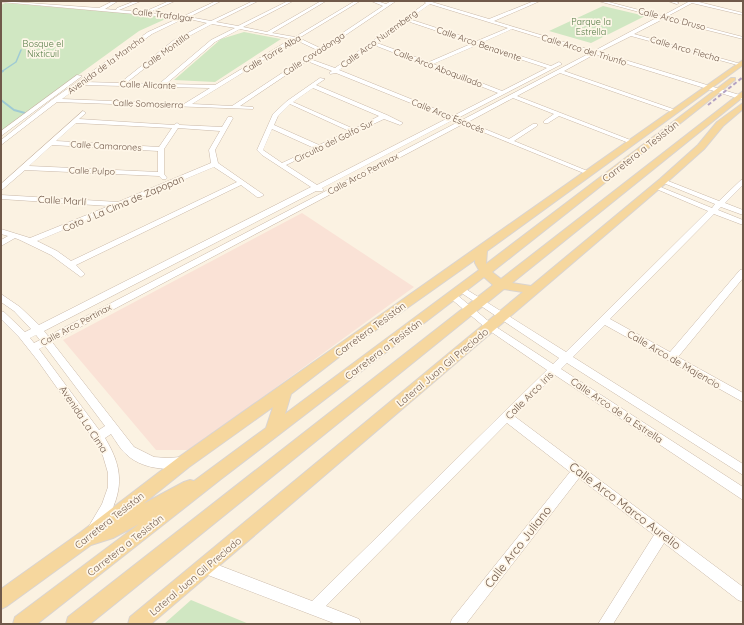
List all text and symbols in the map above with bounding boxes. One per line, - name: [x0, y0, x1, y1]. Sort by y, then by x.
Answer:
- street label: Calle Trafalgar: [132, 5, 195, 24]
- street label: Calle Arco Druso: [637, 5, 707, 32]
- street label: Calle Arco Nuremberg: [338, 7, 419, 70]
- park label: Parque la Estrella: [571, 16, 611, 37]
- street label: Calle Arco Benavente: [435, 24, 523, 63]
- street label: Calle Covadonga: [281, 29, 347, 78]
- street label: Calle Montilla: [140, 30, 191, 71]
- street label: Calle Arco del Triunfo: [540, 31, 628, 68]
- street label: Calle Torre Alba: [241, 32, 303, 75]
- street label: Avenida de la Mancha: [65, 33, 146, 96]
- street label: Calle Arco Flecha: [649, 33, 721, 64]
- park label: Bosque el Nixticuil: [23, 38, 63, 59]
- street label: Calle Arco Aboquillado: [392, 46, 484, 90]
- street label: Calle Alicante: [120, 78, 176, 91]
- street label: Calle Arco Escocés: [410, 96, 486, 135]
- street label: Calle Somosierra: [113, 97, 183, 110]
- street label: Circuito del Golfo Sur: [292, 116, 376, 165]
- street label: Carretera a Tesistán: [600, 118, 681, 185]
- street label: Calle Camarones: [70, 138, 142, 153]
- street label: Calle Arco Pertinax: [326, 150, 401, 197]
- street label: Calle Pulpo: [69, 164, 115, 177]
- street label: Coto J La Cima de Zapopan: [60, 172, 186, 235]
- street label: Calle Marlí: [38, 193, 87, 208]
- street label: Carretera Tesistán: [332, 299, 408, 359]
- street label: Calle Arco Pertinax: [39, 301, 114, 348]
- street label: Carretera a Tesistán: [342, 316, 424, 383]
- street label: Lateral Juan Gil Preciado: [394, 325, 491, 410]
- street label: Calle Arco de Majencio: [625, 327, 723, 392]
- street label: Calle Arco Iris: [503, 368, 556, 422]
- street label: Calle Arco de la Estrella: [568, 375, 665, 446]
- street label: Avenida La Cima: [56, 383, 111, 455]
- street label: Calle Arco Marco Aurelio: [567, 459, 684, 552]
- street label: Carretera Tesistán: [72, 489, 147, 552]
- street label: Calle Arco Juliano: [481, 503, 554, 591]
- street label: Carretera a Tesistán: [85, 512, 166, 579]
- street label: Lateral Juan Gil Preciado: [147, 534, 244, 619]

